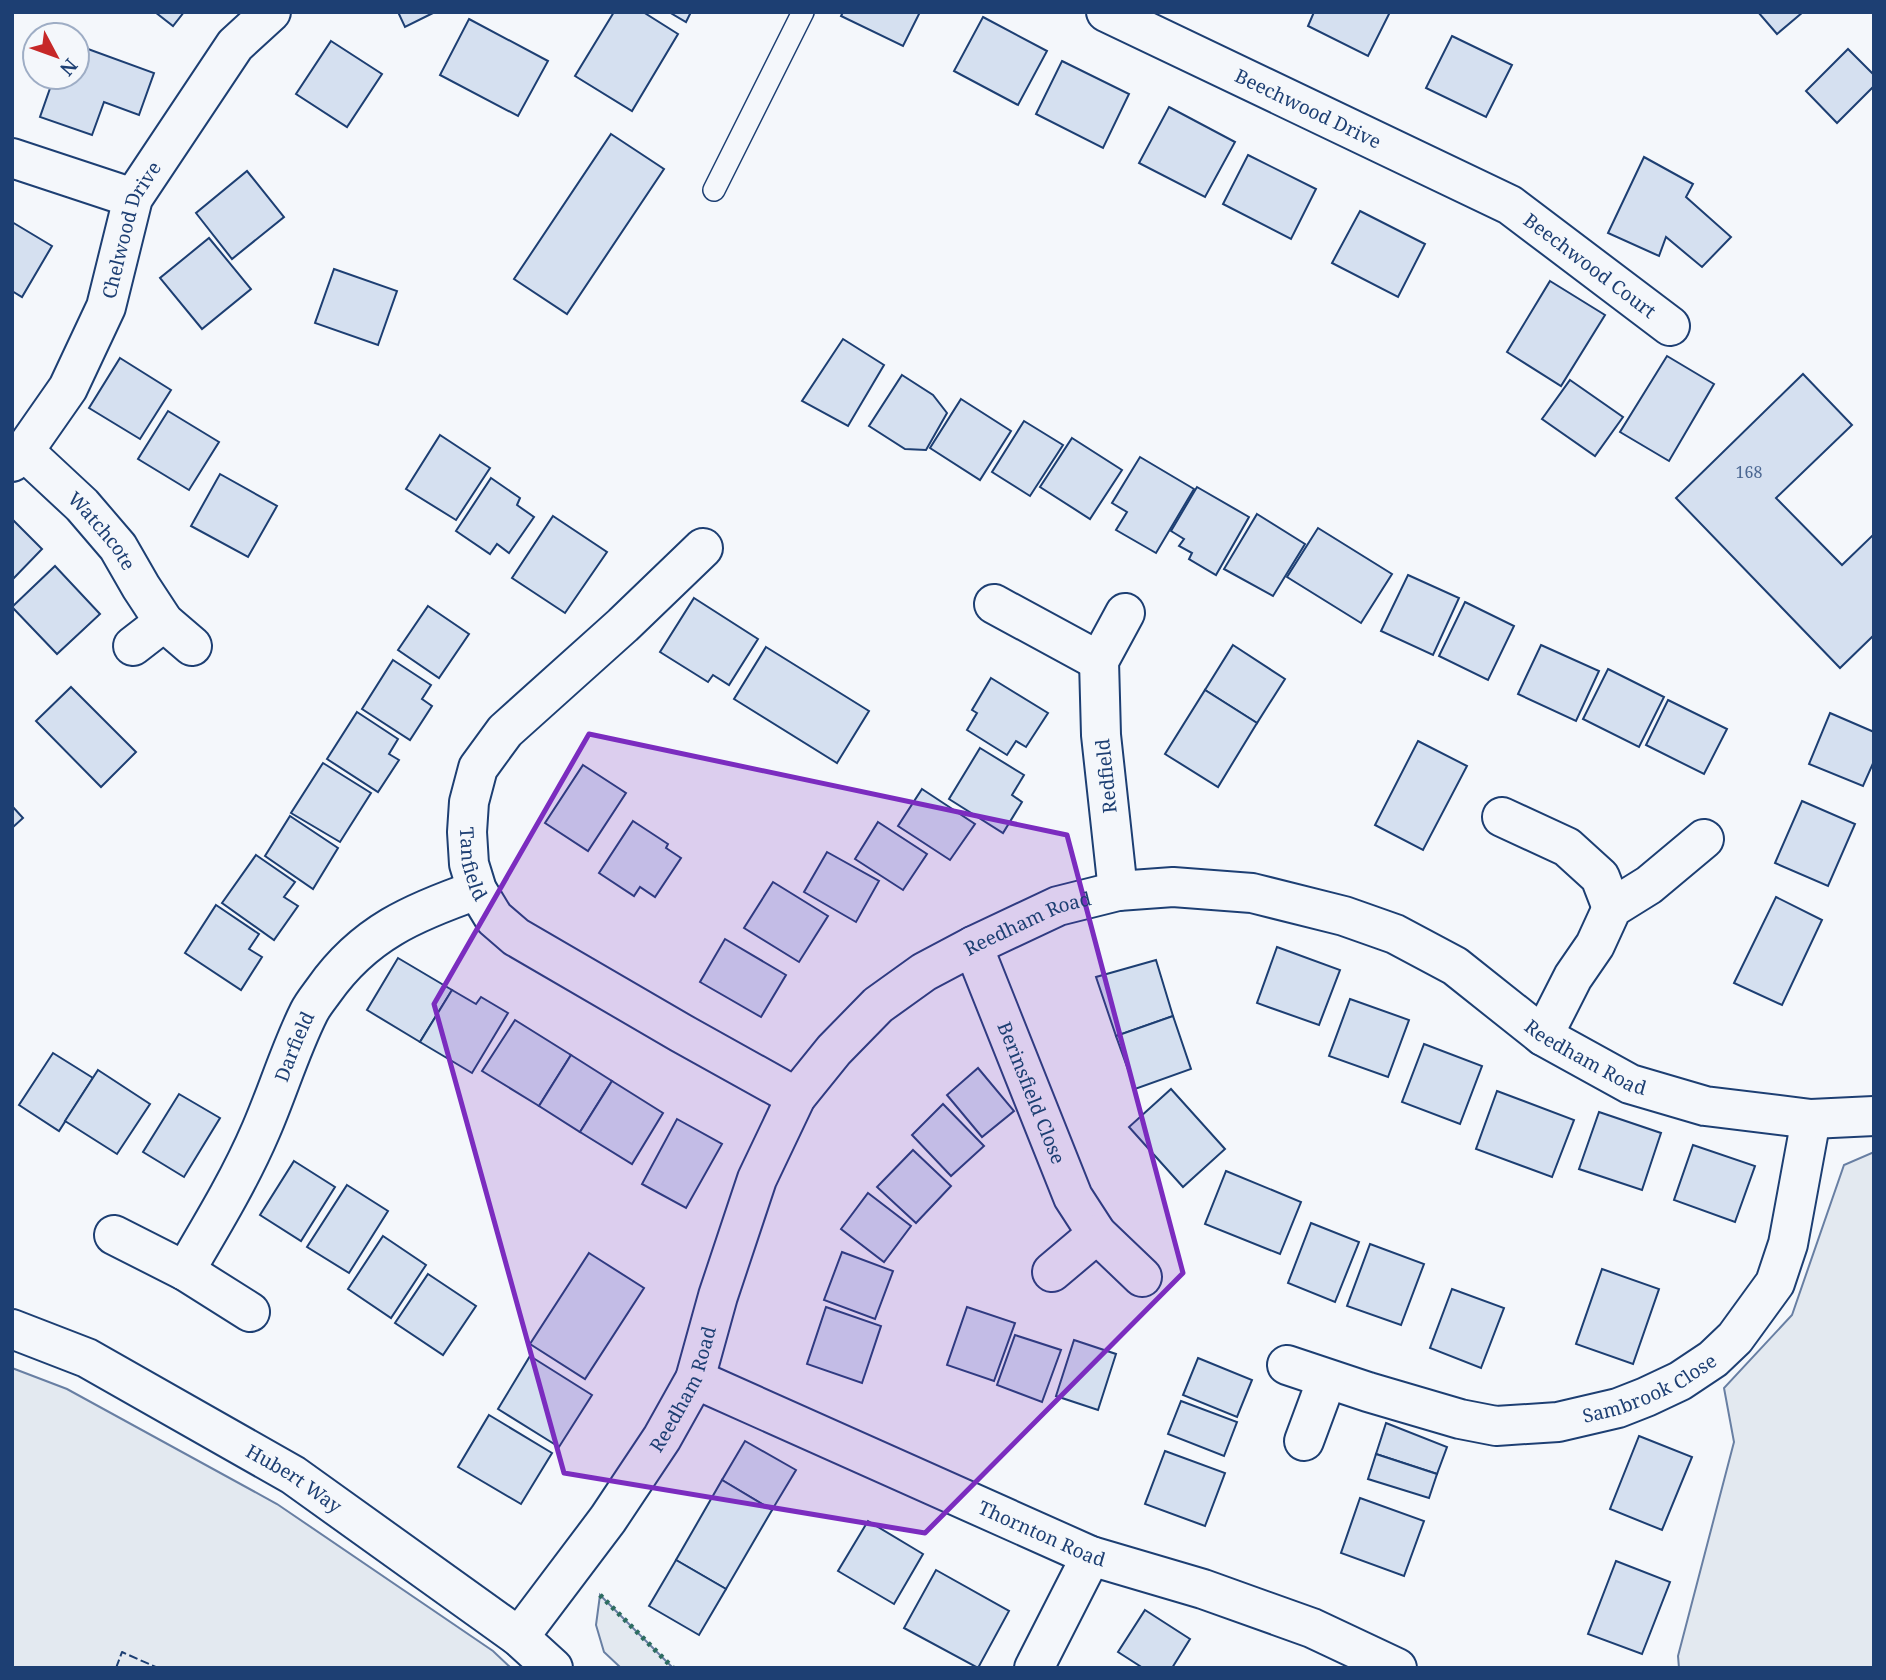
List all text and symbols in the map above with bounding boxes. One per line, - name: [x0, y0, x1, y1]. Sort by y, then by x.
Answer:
- north arrow: [21, 21, 91, 91]
- text: N: [54, 53, 84, 81]
- street label: Beechwood Drive: [1231, 63, 1386, 155]
- street label: Chelwood Drive: [96, 156, 167, 301]
- street label: Beechwood Court: [1519, 207, 1662, 324]
- house number: 168: [1736, 461, 1762, 483]
- street label: Watchcote: [62, 486, 142, 575]
- street label: Redfield: [1089, 737, 1123, 814]
- street label: Tanfield: [454, 826, 494, 906]
- street label: Reedham Road: [959, 885, 1094, 961]
- street label: Darfield: [268, 1007, 320, 1085]
- street label: Reedham Road: [1519, 1013, 1650, 1101]
- street label: Berinsfield Close: [991, 1018, 1072, 1168]
- street label: Reedham Road: [643, 1323, 722, 1457]
- street label: Sambrook Close: [1580, 1347, 1721, 1429]
- street label: Hubert Way: [241, 1438, 347, 1519]
- street label: Thornton Road: [974, 1494, 1109, 1573]

